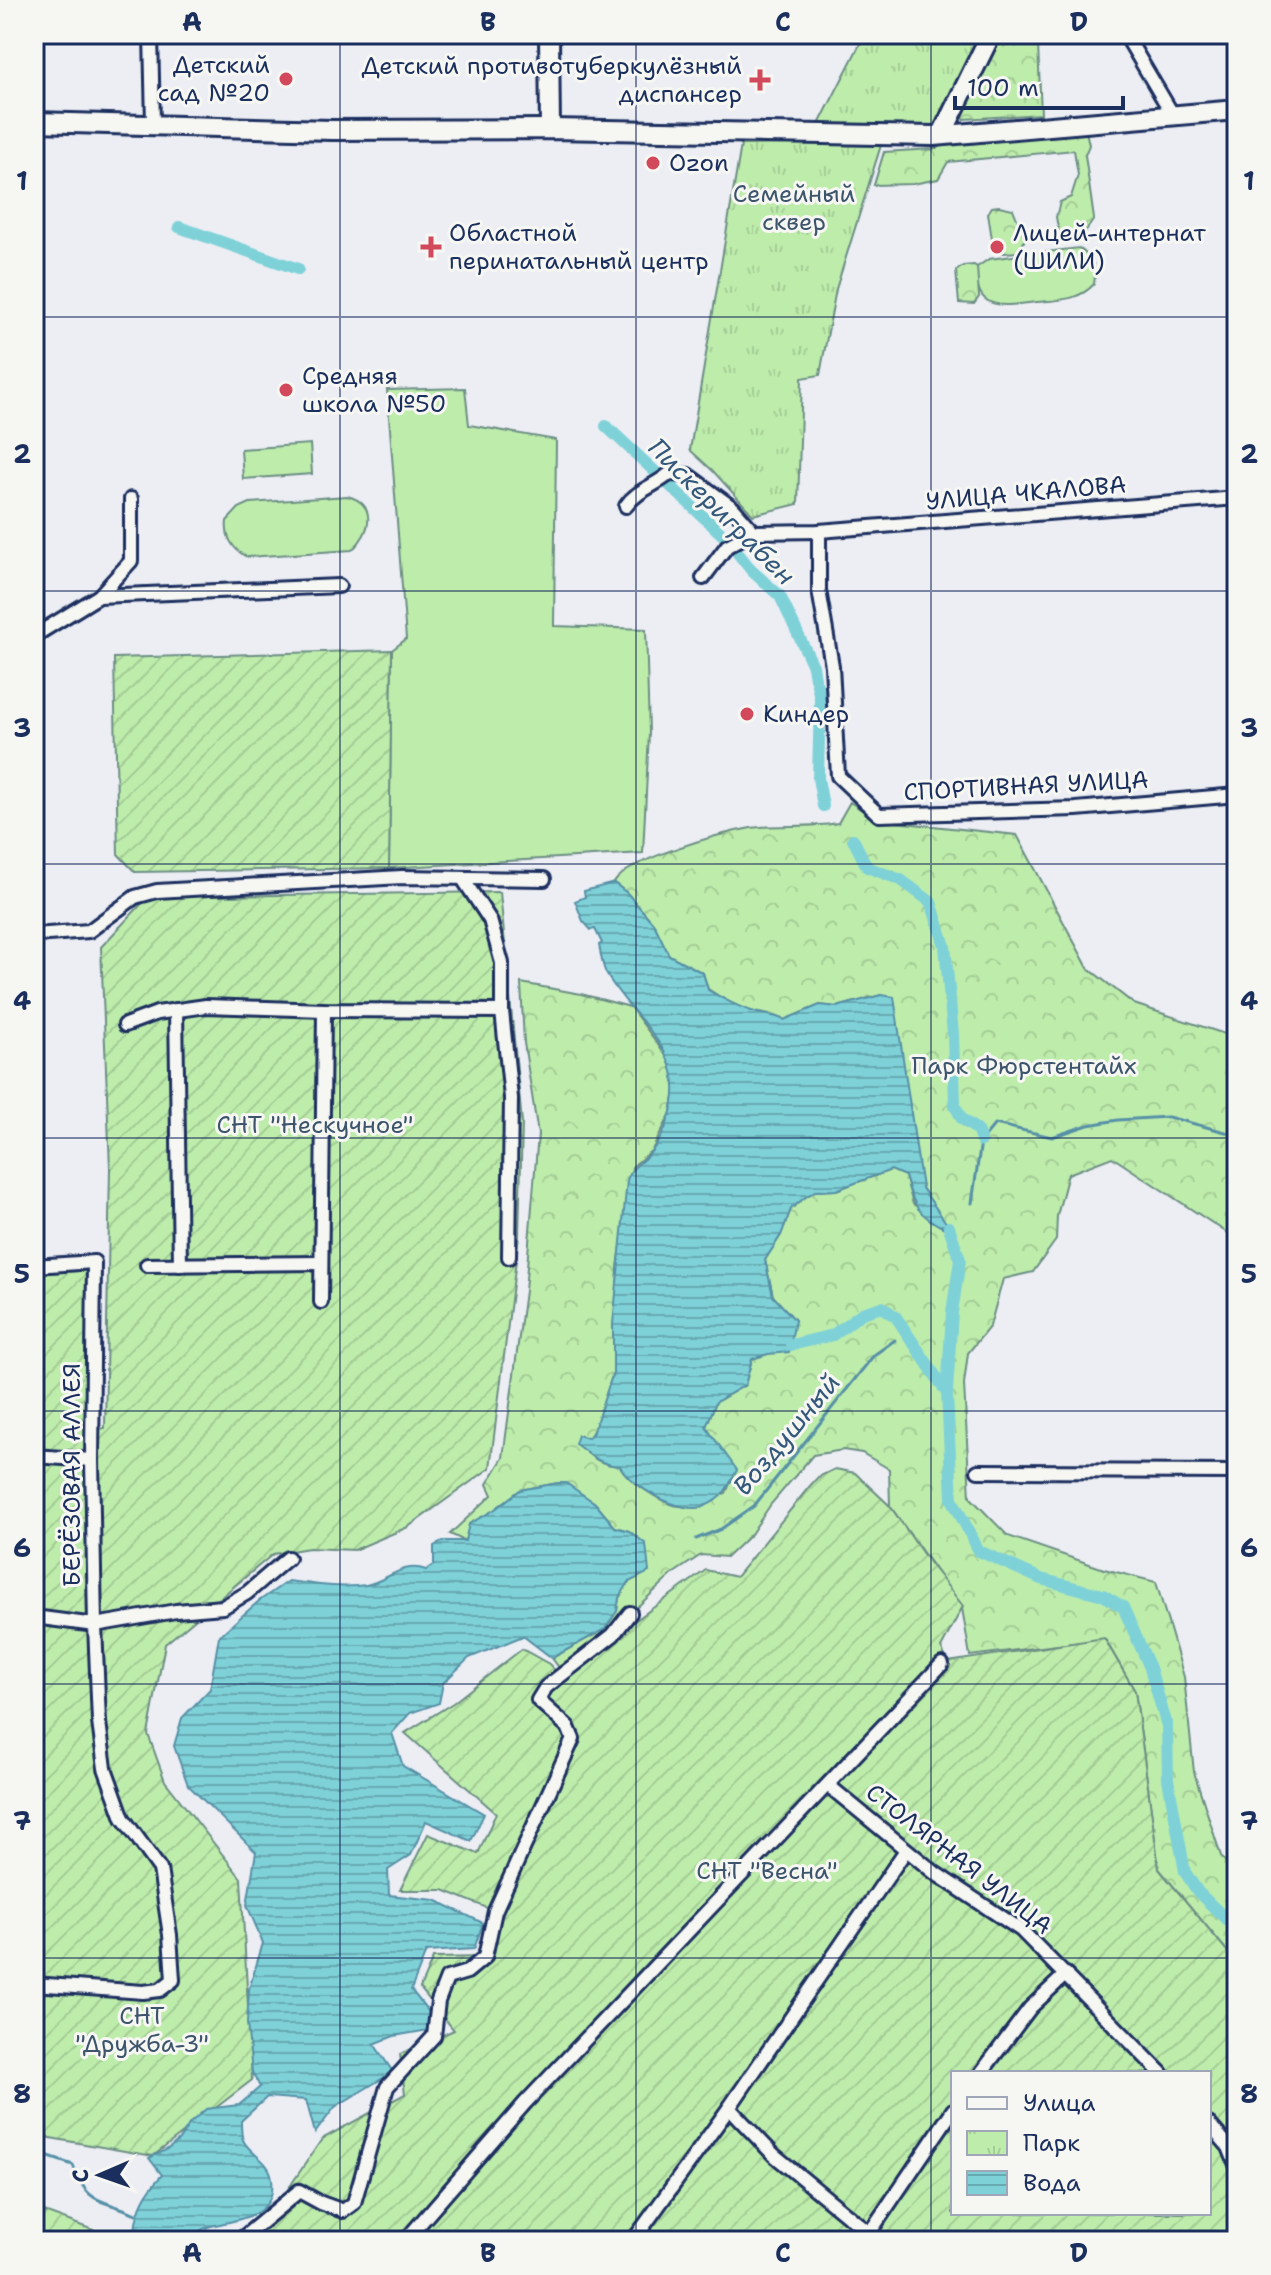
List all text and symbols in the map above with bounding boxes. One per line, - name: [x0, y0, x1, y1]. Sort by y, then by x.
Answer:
- text: A: [182, 4, 202, 39]
- text: B: [480, 4, 496, 39]
- text: C: [775, 4, 791, 39]
- text: D: [1070, 4, 1088, 39]
- place label: Детский сад №20: [158, 49, 270, 109]
- place label: Детский противотуберкулёзный диспансер: [362, 50, 742, 110]
- scale bar: [955, 60, 1123, 110]
- marker: Детский противотуберкулёзный диспансер: [749, 69, 771, 91]
- marker: Детский сад №20: [277, 70, 295, 88]
- text: 100 m: [967, 72, 1039, 104]
- place label: Ozon: [669, 147, 729, 179]
- marker: Ozon: [644, 154, 662, 172]
- text: 1: [16, 163, 28, 198]
- text: 1: [1243, 163, 1255, 198]
- park label: Семейный сквер: [733, 178, 855, 238]
- place label: Областной перинатальный центр: [449, 217, 709, 277]
- place label: Лицей-интернат (ШИЛИ): [1013, 217, 1206, 277]
- marker: Областной перинатальный центр: [420, 236, 442, 258]
- marker: Лицей-интернат (ШИЛИ): [988, 238, 1006, 256]
- place label: Средняя школа №50: [302, 360, 446, 420]
- marker: Средняя школа №50: [277, 381, 295, 399]
- water label: Пискериграбен: [641, 430, 803, 592]
- text: 2: [13, 436, 31, 471]
- text: 2: [1240, 436, 1258, 471]
- street label: УЛИЦА ЧКАЛОВА: [924, 468, 1128, 518]
- place label: Киндер: [763, 698, 849, 730]
- marker: Киндер: [738, 705, 756, 723]
- text: 3: [13, 710, 31, 745]
- text: 3: [1240, 710, 1258, 745]
- street label: СПОРТИВНАЯ УЛИЦА: [903, 764, 1149, 808]
- text: 4: [13, 983, 31, 1018]
- text: 4: [1240, 983, 1258, 1018]
- park label: Парк Фюрстентайх: [911, 1050, 1137, 1082]
- park label: СНТ "Нескучное": [217, 1109, 413, 1141]
- text: 5: [14, 1256, 30, 1291]
- text: 5: [1241, 1256, 1257, 1291]
- street label: БЕРЁЗОВАЯ АЛЛЕЯ: [56, 1363, 88, 1587]
- water label: Воздушный: [725, 1366, 847, 1502]
- text: 6: [13, 1530, 31, 1565]
- text: 6: [1240, 1530, 1258, 1565]
- street label: СТОЛЯРНАЯ УЛИЦА: [859, 1776, 1059, 1942]
- text: 7: [13, 1803, 31, 1838]
- text: 7: [1240, 1803, 1258, 1838]
- park label: СНТ "Весна": [696, 1855, 838, 1887]
- park label: СНТ "Дружба-3": [75, 2000, 209, 2060]
- legend: [951, 2071, 1211, 2215]
- text: 8: [13, 2076, 31, 2111]
- text: 8: [1240, 2076, 1258, 2111]
- text: Улица: [1023, 2087, 1096, 2119]
- text: Парк: [1023, 2127, 1080, 2159]
- north arrow: [60, 2135, 140, 2215]
- text: Вода: [1023, 2167, 1081, 2199]
- text: С: [66, 2168, 95, 2183]
- text: A: [182, 2235, 202, 2270]
- text: B: [480, 2235, 496, 2270]
- text: C: [775, 2235, 791, 2270]
- text: D: [1070, 2235, 1088, 2270]

